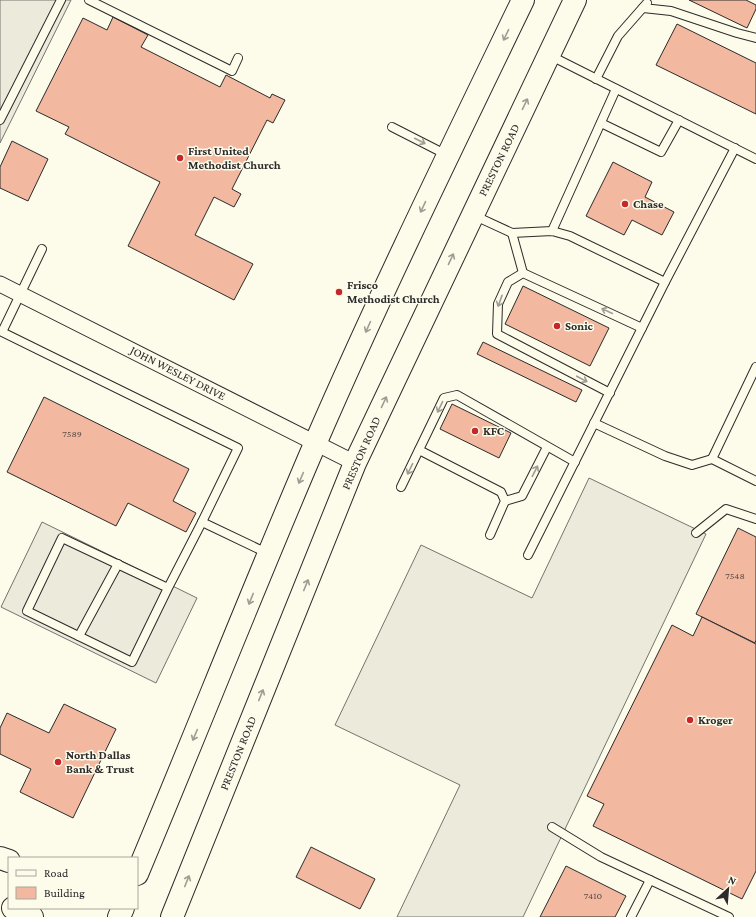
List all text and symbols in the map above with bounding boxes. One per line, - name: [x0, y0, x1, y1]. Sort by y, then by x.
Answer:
- one-way arrow: [502, 29, 509, 41]
- one-way arrow: [522, 98, 529, 110]
- street label: PRESTON ROAD: [475, 122, 523, 198]
- one-way arrow: [414, 138, 426, 146]
- place label: First United Methodist Church: [188, 144, 281, 172]
- marker: First United Methodist Church: [175, 153, 185, 163]
- place label: Chase: [633, 197, 664, 211]
- marker: Chase: [620, 199, 630, 209]
- one-way arrow: [419, 201, 426, 213]
- one-way arrow: [448, 253, 455, 265]
- place label: Frisco Methodist Church: [347, 278, 440, 306]
- marker: Frisco Methodist Church: [334, 287, 344, 297]
- one-way arrow: [496, 294, 503, 307]
- one-way arrow: [601, 307, 613, 314]
- place label: Sonic: [565, 319, 594, 333]
- one-way arrow: [363, 321, 371, 333]
- marker: Sonic: [552, 321, 562, 331]
- street label: JOHN WESLEY DRIVE: [127, 342, 229, 403]
- one-way arrow: [576, 375, 588, 383]
- one-way arrow: [381, 396, 388, 408]
- one-way arrow: [435, 401, 443, 413]
- street label: PRESTON ROAD: [339, 414, 383, 492]
- place label: KFC: [483, 424, 505, 438]
- marker: KFC: [470, 426, 480, 436]
- house number: 7589: [62, 428, 82, 439]
- one-way arrow: [406, 462, 413, 474]
- one-way arrow: [532, 465, 539, 477]
- one-way arrow: [297, 472, 304, 484]
- house number: 7548: [725, 570, 745, 581]
- one-way arrow: [303, 580, 310, 592]
- one-way arrow: [247, 592, 255, 604]
- one-way arrow: [258, 690, 266, 702]
- place label: Kroger: [698, 713, 733, 727]
- street label: PRESTON ROAD: [217, 714, 259, 792]
- marker: Kroger: [685, 715, 695, 725]
- one-way arrow: [191, 728, 198, 740]
- place label: North Dallas Bank & Trust: [66, 748, 135, 776]
- marker: North Dallas Bank & Trust: [53, 757, 63, 767]
- legend: [8, 857, 138, 909]
- text: Road: [44, 866, 69, 880]
- north arrow: [708, 869, 748, 909]
- text: N: [726, 873, 739, 887]
- one-way arrow: [183, 875, 191, 887]
- text: Building: [44, 886, 85, 900]
- house number: 7410: [584, 890, 603, 901]

